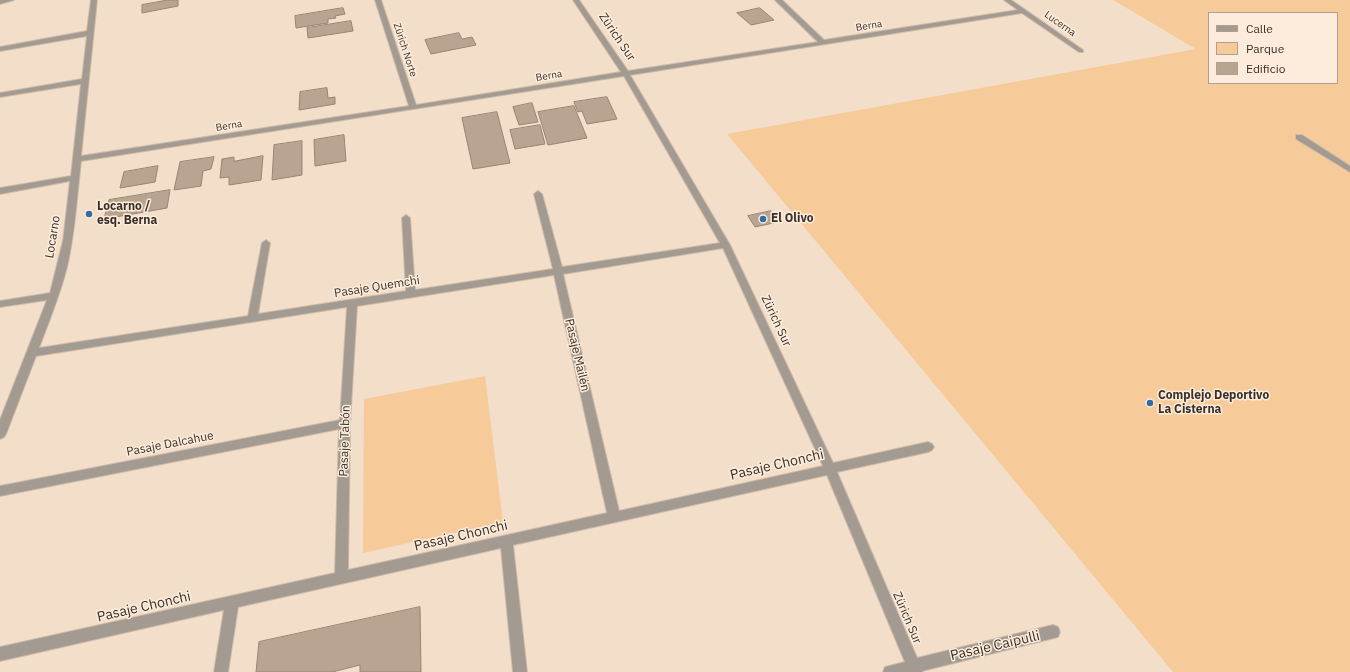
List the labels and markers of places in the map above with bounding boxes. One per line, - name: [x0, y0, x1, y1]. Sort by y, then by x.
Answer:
- place label: Locarno / esq. Berna: [97, 200, 157, 228]
- marker: Locarno / esq. Berna: [84, 209, 94, 219]
- place label: El Olivo: [771, 212, 814, 226]
- marker: El Olivo: [758, 214, 768, 224]
- place label: Complejo Deportivo La Cisterna: [1158, 389, 1269, 417]
- marker: Complejo Deportivo La Cisterna: [1145, 398, 1155, 408]

